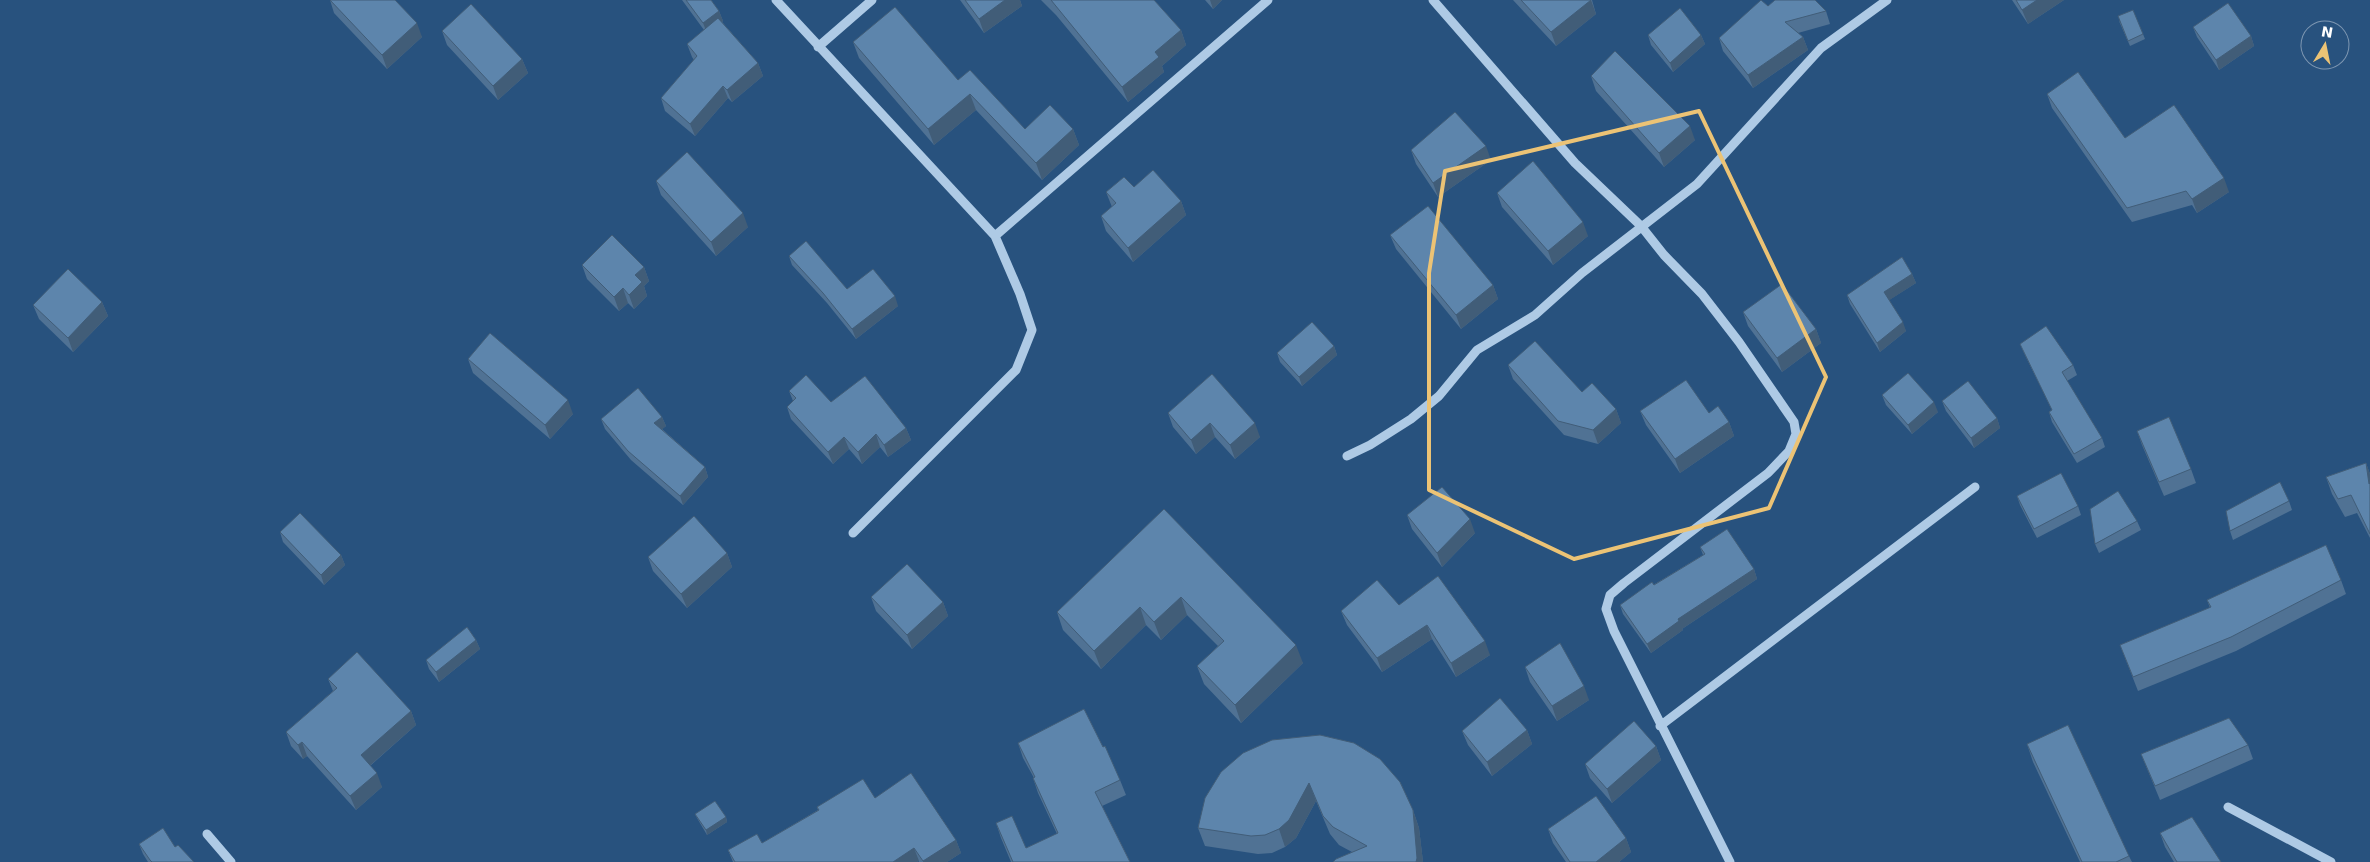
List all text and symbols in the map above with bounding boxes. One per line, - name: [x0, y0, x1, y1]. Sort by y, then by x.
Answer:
- north arrow: [2300, 20, 2350, 70]
- text: N: [2320, 23, 2334, 41]

